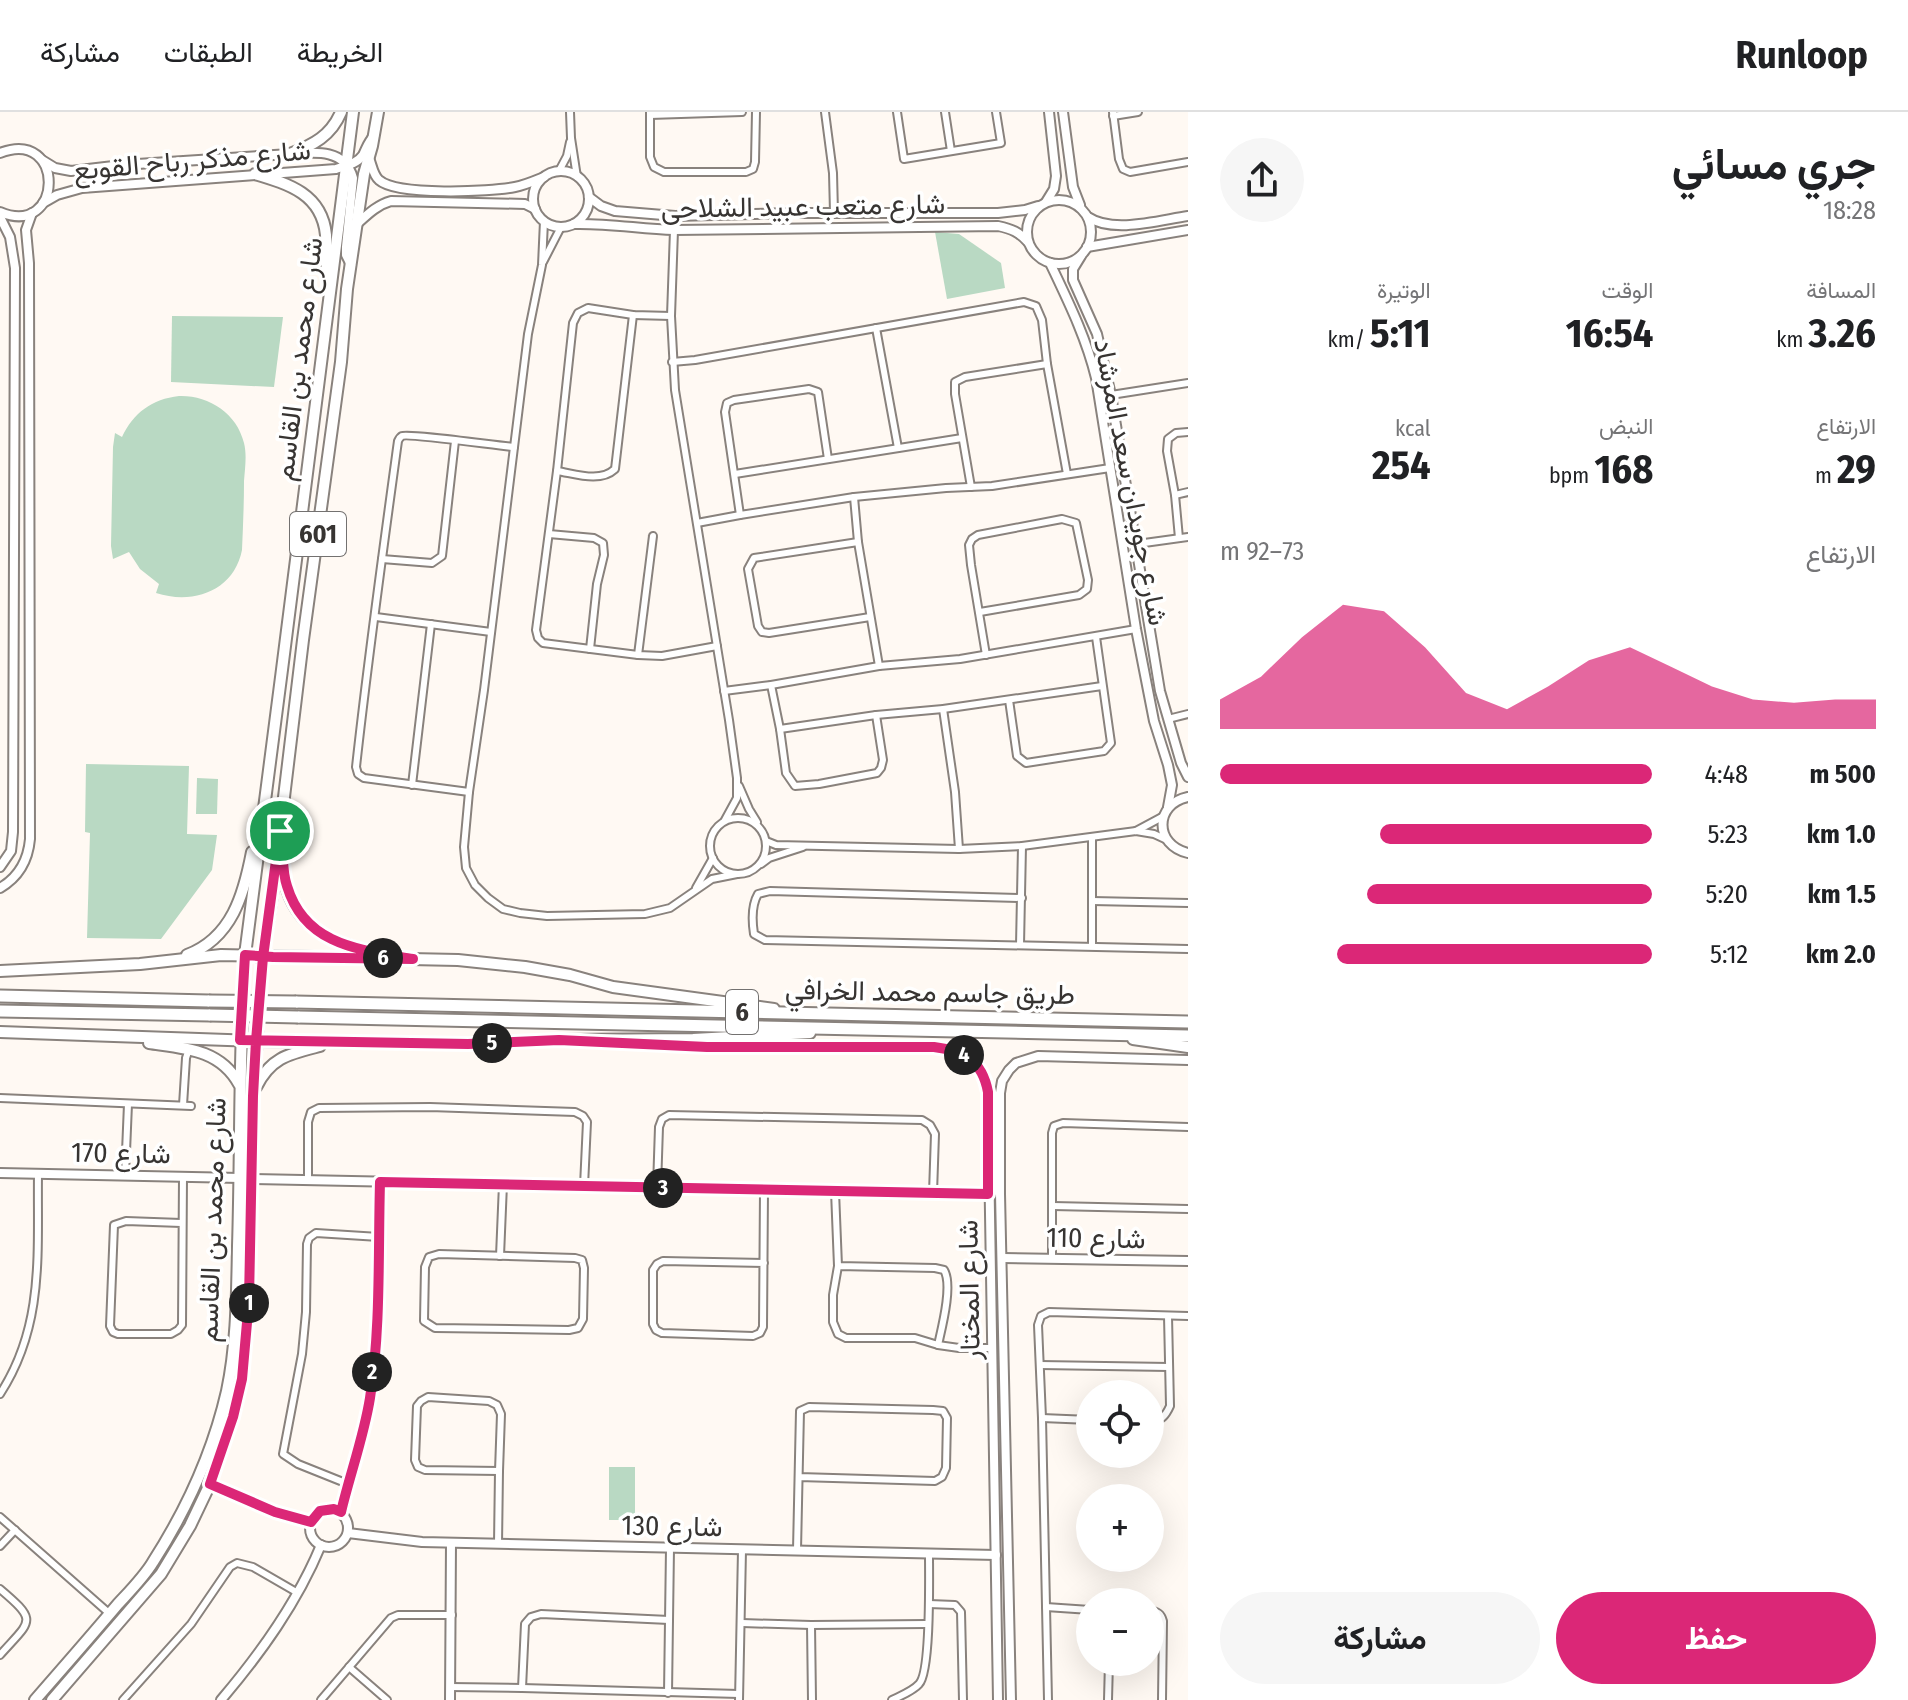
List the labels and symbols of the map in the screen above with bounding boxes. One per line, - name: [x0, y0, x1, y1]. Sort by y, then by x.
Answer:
- street label: شارع مذكر رباح القوبع: [72, 133, 312, 190]
- street label: شارع متعب عبيد الشلاحى: [661, 187, 946, 227]
- street label: شارع محمد بن القاسم: [267, 235, 331, 483]
- street label: شارع جويدان سعد المرشاد: [1085, 336, 1175, 629]
- road number: 601: [290, 512, 346, 556]
- pin: [246, 797, 314, 865]
- pin: 6: [363, 938, 403, 978]
- street label: طريق جاسم محمد الخرافي: [785, 973, 1075, 1017]
- road number: 6: [726, 990, 758, 1034]
- pin: 5: [472, 1023, 512, 1063]
- pin: 4: [944, 1035, 984, 1075]
- street label: شارع محمد بن القاسم: [191, 1097, 235, 1343]
- street label: شارع 170: [71, 1136, 171, 1172]
- pin: 3: [643, 1168, 683, 1208]
- street label: شارع المختار: [951, 1220, 989, 1361]
- street label: شارع 110: [1046, 1221, 1146, 1257]
- pin: 1: [229, 1283, 269, 1323]
- pin: 2: [352, 1352, 392, 1392]
- street label: شارع 130: [621, 1509, 723, 1545]

